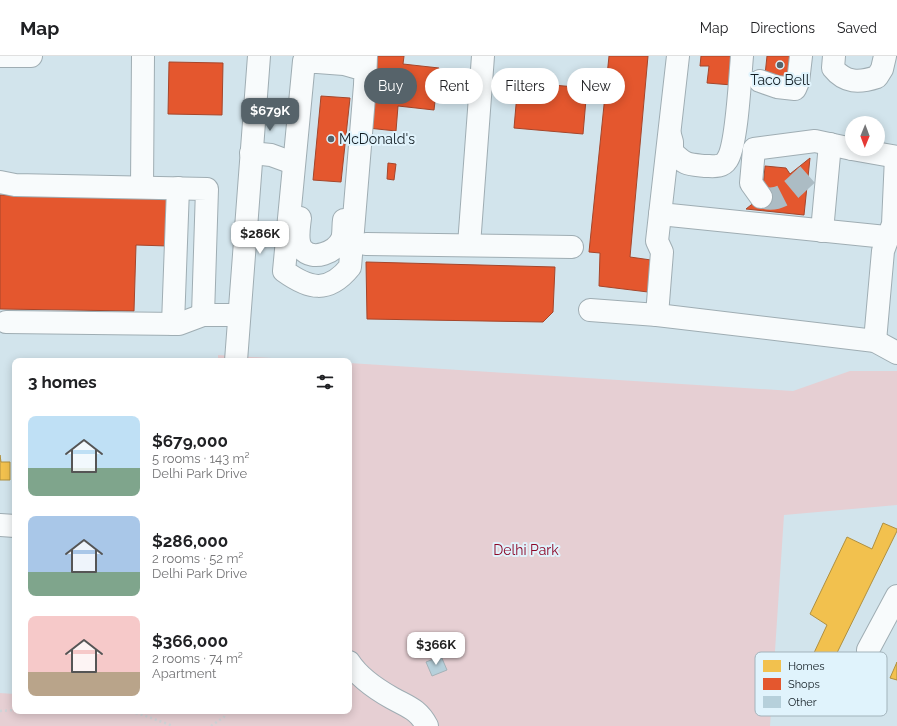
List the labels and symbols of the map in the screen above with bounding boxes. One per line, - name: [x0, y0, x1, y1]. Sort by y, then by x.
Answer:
- marker: Taco Bell: [775, 60, 785, 70]
- place label: Taco Bell: [750, 72, 810, 88]
- pin: $679K: [242, 98, 298, 132]
- north arrow: [845, 116, 885, 156]
- place label: McDonald's: [339, 131, 415, 147]
- marker: McDonald's: [326, 134, 336, 144]
- pin: $286K: [232, 221, 288, 255]
- park label: Delhi Park: [493, 542, 559, 558]
- pin: $366K: [408, 632, 464, 666]
- legend: [755, 652, 887, 716]
- text: Homes: [788, 660, 824, 673]
- text: Shops: [788, 678, 820, 691]
- text: Other: [788, 696, 817, 709]

